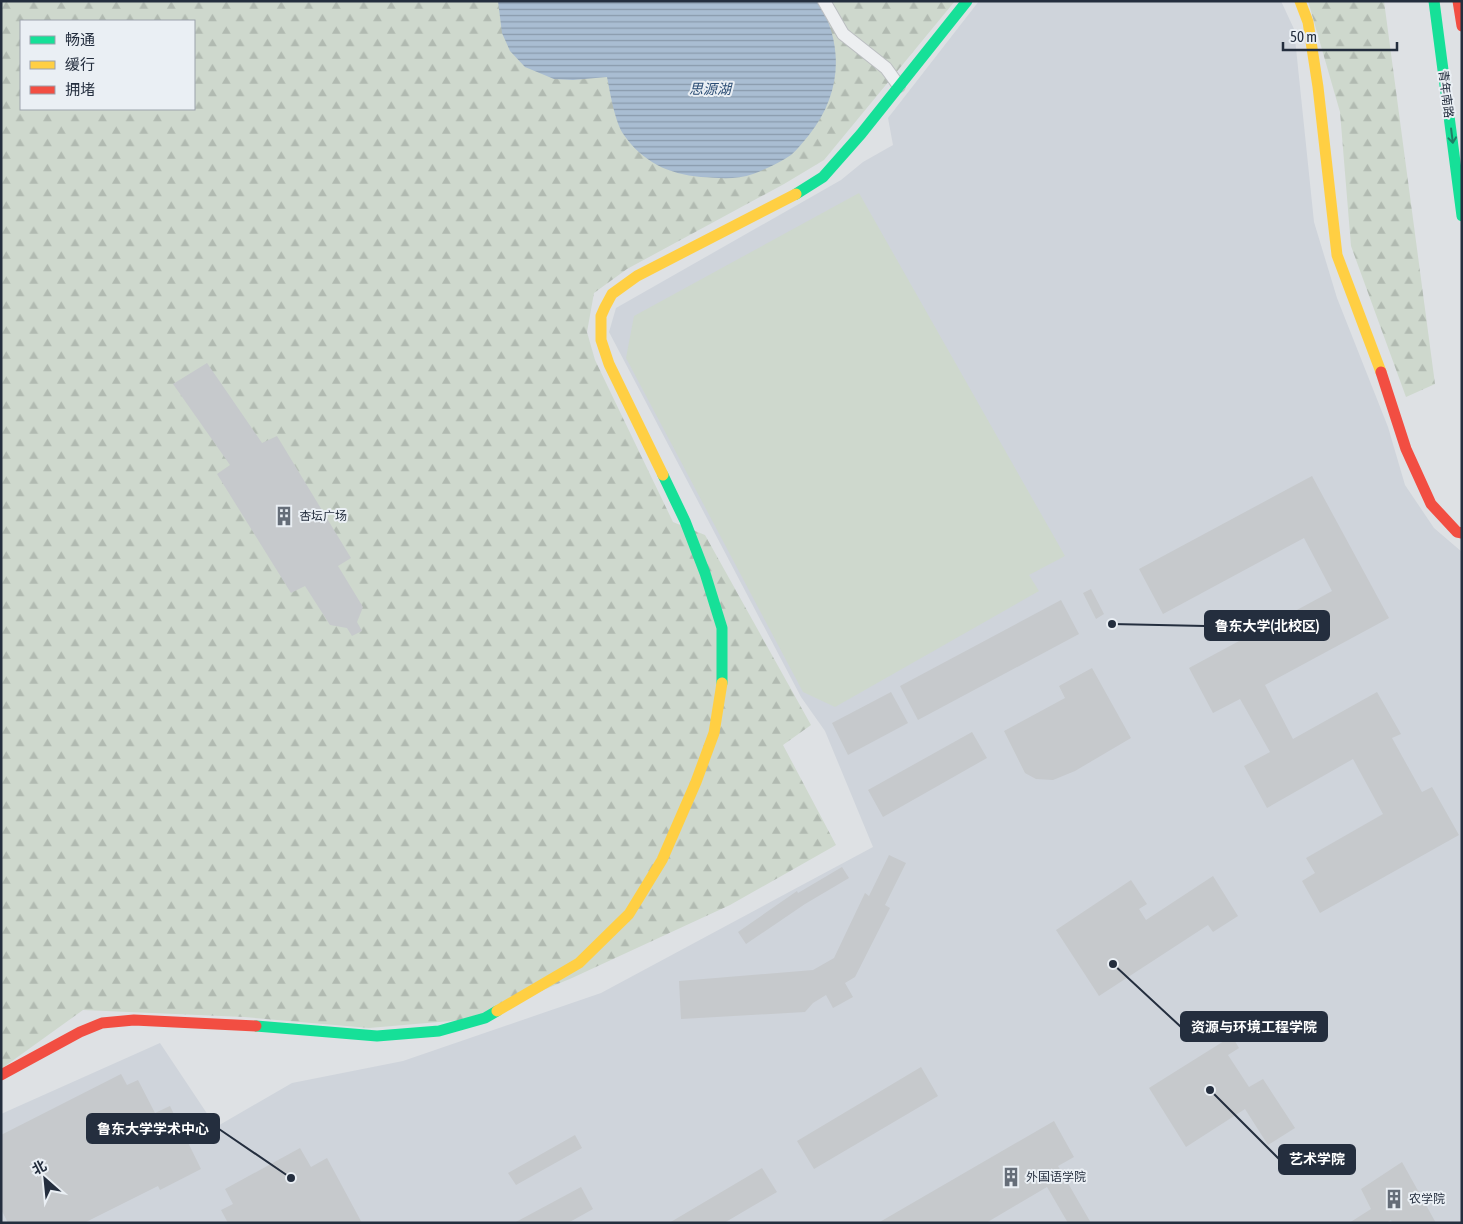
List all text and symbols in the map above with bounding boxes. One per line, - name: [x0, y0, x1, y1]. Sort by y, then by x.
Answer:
- legend: [20, 20, 195, 110]
- scale bar: [1283, 20, 1397, 52]
- text: 50 m: [1290, 28, 1317, 45]
- text: 畅通: [65, 31, 95, 48]
- text: 缓行: [65, 56, 95, 73]
- street label: 青年南路: [1436, 69, 1456, 119]
- text: 拥堵: [65, 81, 95, 98]
- water label: 思源湖: [689, 81, 733, 97]
- one-way arrow: [1447, 128, 1457, 144]
- building icon: 杏坛广场: [273, 505, 295, 527]
- place label: 杏坛广场: [299, 509, 347, 523]
- callout: 鲁东大学(北校区): [1205, 611, 1329, 640]
- text: 鲁东大学(北校区): [1215, 618, 1319, 634]
- callout: 资源与环境工程学院: [1181, 1012, 1327, 1041]
- text: 资源与环境工程学院: [1191, 1019, 1317, 1035]
- callout: 鲁东大学学术中心: [87, 1114, 219, 1143]
- text: 鲁东大学学术中心: [97, 1121, 209, 1137]
- callout: 艺术学院: [1279, 1145, 1355, 1174]
- text: 艺术学院: [1289, 1151, 1345, 1167]
- north arrow: [20, 1154, 70, 1204]
- text: 北: [29, 1157, 49, 1178]
- building icon: 外国语学院: [1000, 1166, 1022, 1188]
- place label: 外国语学院: [1026, 1170, 1086, 1184]
- building icon: 农学院: [1383, 1188, 1405, 1210]
- place label: 农学院: [1409, 1192, 1445, 1206]

